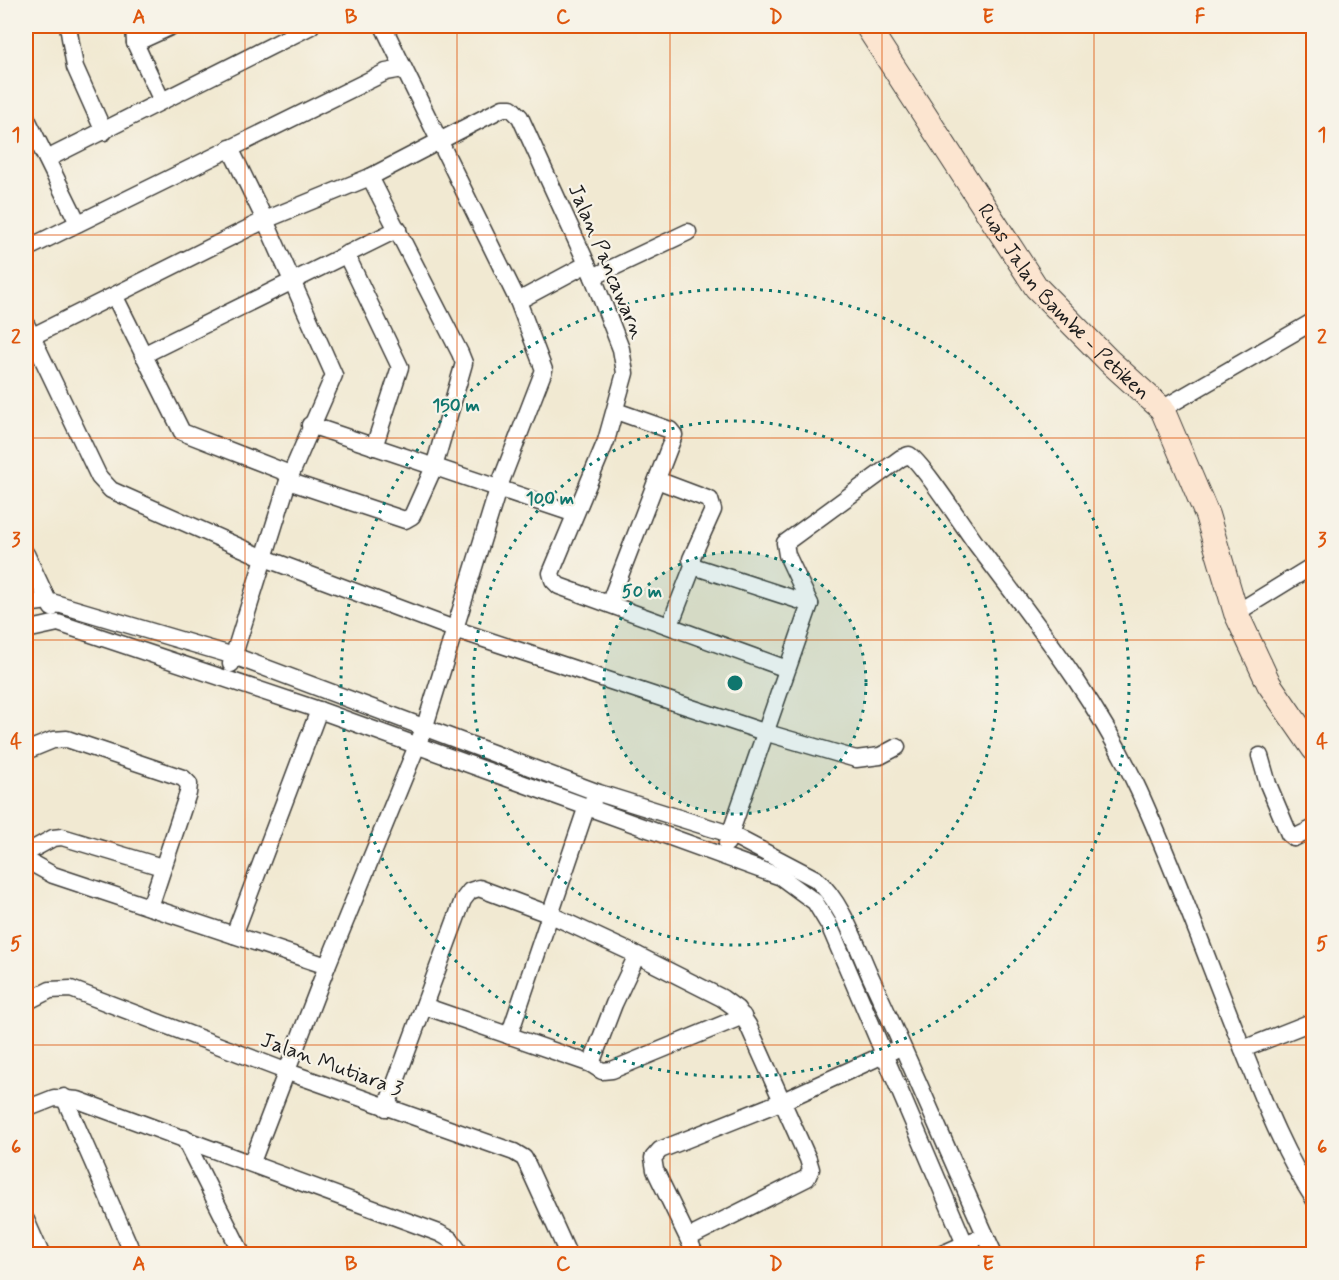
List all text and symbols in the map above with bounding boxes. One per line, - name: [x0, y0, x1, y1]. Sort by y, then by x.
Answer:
- text: A: [132, 4, 146, 31]
- text: B: [345, 4, 358, 31]
- text: C: [556, 4, 571, 31]
- text: D: [769, 4, 783, 31]
- text: E: [982, 4, 994, 31]
- text: F: [1195, 4, 1206, 31]
- text: 1: [12, 122, 20, 149]
- text: 1: [1318, 122, 1326, 149]
- street label: Jalan Pancawarn: [561, 180, 652, 344]
- street label: Ruas Jalan Bambe - Petiken: [971, 198, 1156, 407]
- text: 2: [11, 324, 21, 351]
- text: 2: [1317, 324, 1327, 351]
- text: 150 m: [432, 394, 480, 418]
- text: 100 m: [526, 487, 574, 511]
- text: 3: [11, 527, 21, 554]
- text: 3: [1317, 527, 1327, 554]
- text: 50 m: [622, 580, 662, 604]
- centre of rings: [725, 673, 745, 693]
- text: 4: [10, 729, 22, 756]
- text: 4: [1316, 729, 1328, 756]
- text: 5: [10, 931, 22, 958]
- text: 5: [1316, 931, 1328, 958]
- street label: Jalan Mutiara 3: [257, 1026, 407, 1104]
- text: 6: [11, 1134, 21, 1161]
- text: 6: [1317, 1134, 1327, 1161]
- text: A: [132, 1251, 146, 1278]
- text: B: [345, 1251, 358, 1278]
- text: C: [556, 1251, 571, 1278]
- text: D: [769, 1251, 783, 1278]
- text: E: [982, 1251, 994, 1278]
- text: F: [1195, 1251, 1206, 1278]

